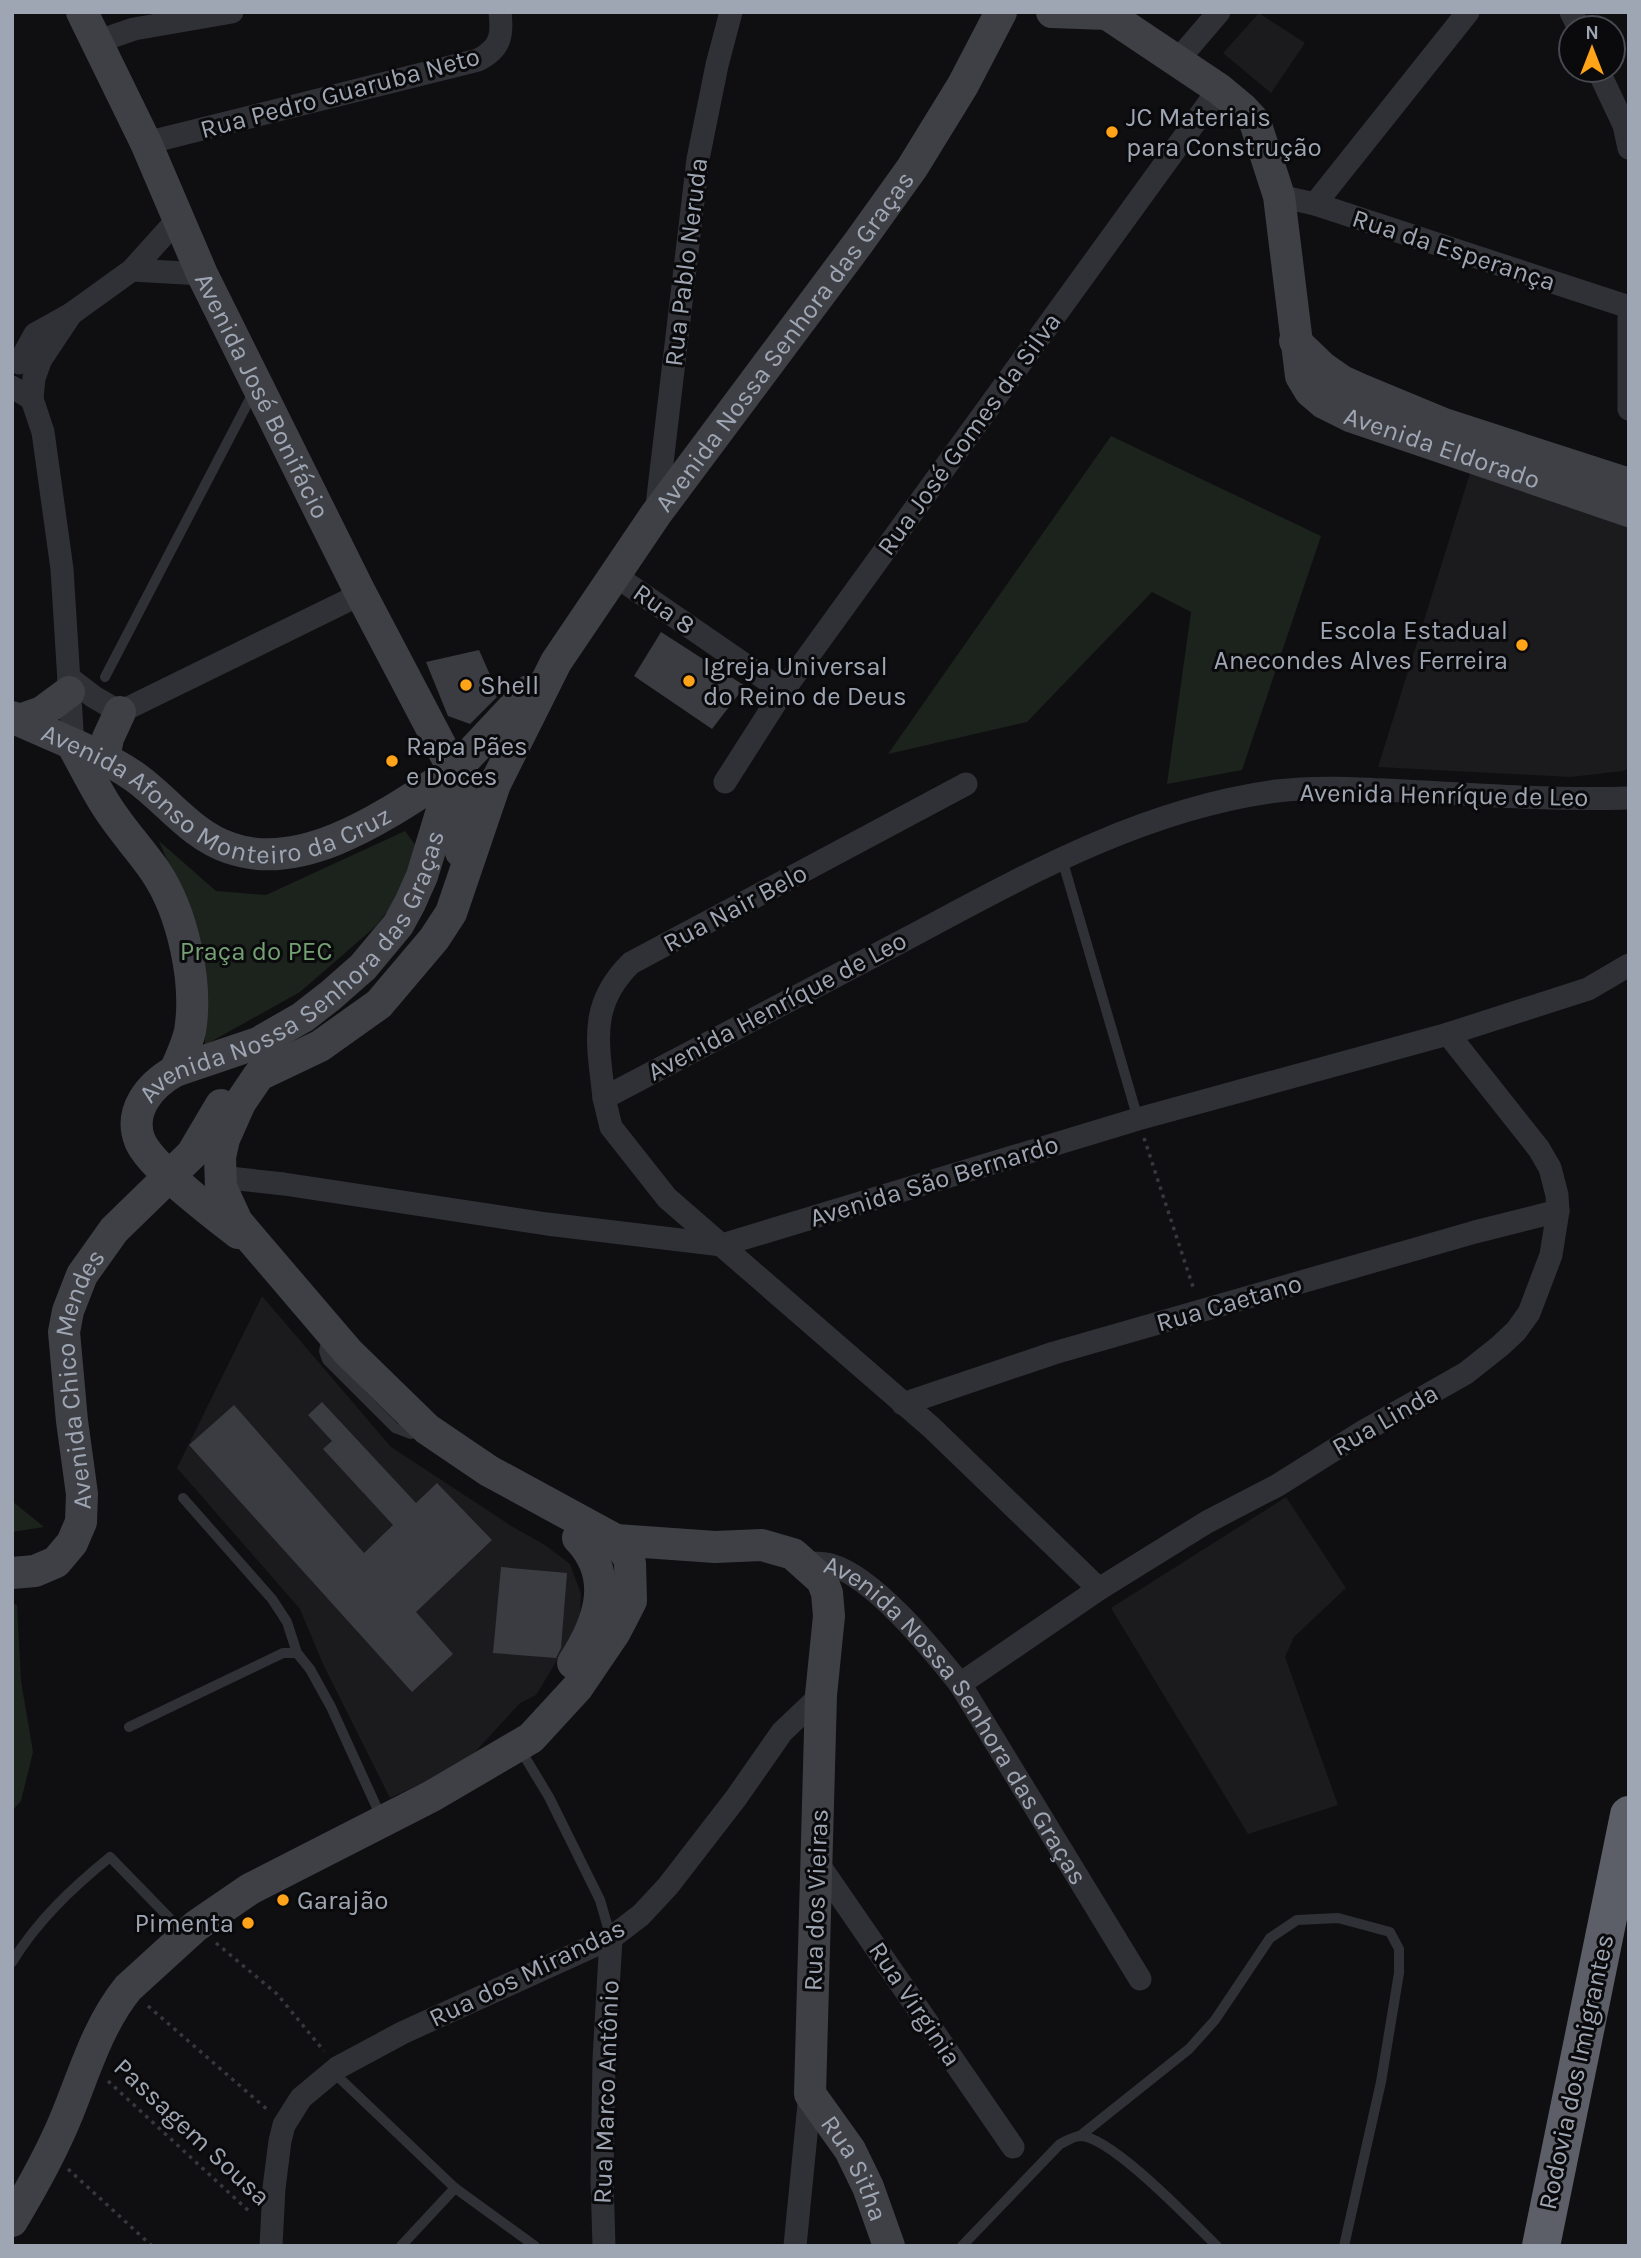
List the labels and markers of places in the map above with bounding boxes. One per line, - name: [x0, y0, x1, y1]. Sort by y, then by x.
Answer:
- place label: JC Materiais para Construção: [1126, 102, 1322, 163]
- marker: JC Materiais para Construção: [1104, 124, 1120, 140]
- place label: Escola Estadual Anecondes Alves Ferreira: [1214, 615, 1508, 676]
- marker: Escola Estadual Anecondes Alves Ferreira: [1514, 637, 1530, 653]
- place label: Igreja Universal do Reino de Deus: [703, 651, 907, 712]
- place label: Shell: [480, 670, 539, 701]
- marker: Igreja Universal do Reino de Deus: [681, 673, 697, 689]
- marker: Shell: [458, 677, 474, 693]
- place label: Rapa Pães e Doces: [406, 731, 528, 792]
- marker: Rapa Pães e Doces: [384, 753, 400, 769]
- place label: Garajão: [297, 1885, 388, 1916]
- marker: Garajão: [275, 1892, 291, 1908]
- place label: Pimenta: [134, 1908, 234, 1939]
- marker: Pimenta: [240, 1915, 256, 1931]

